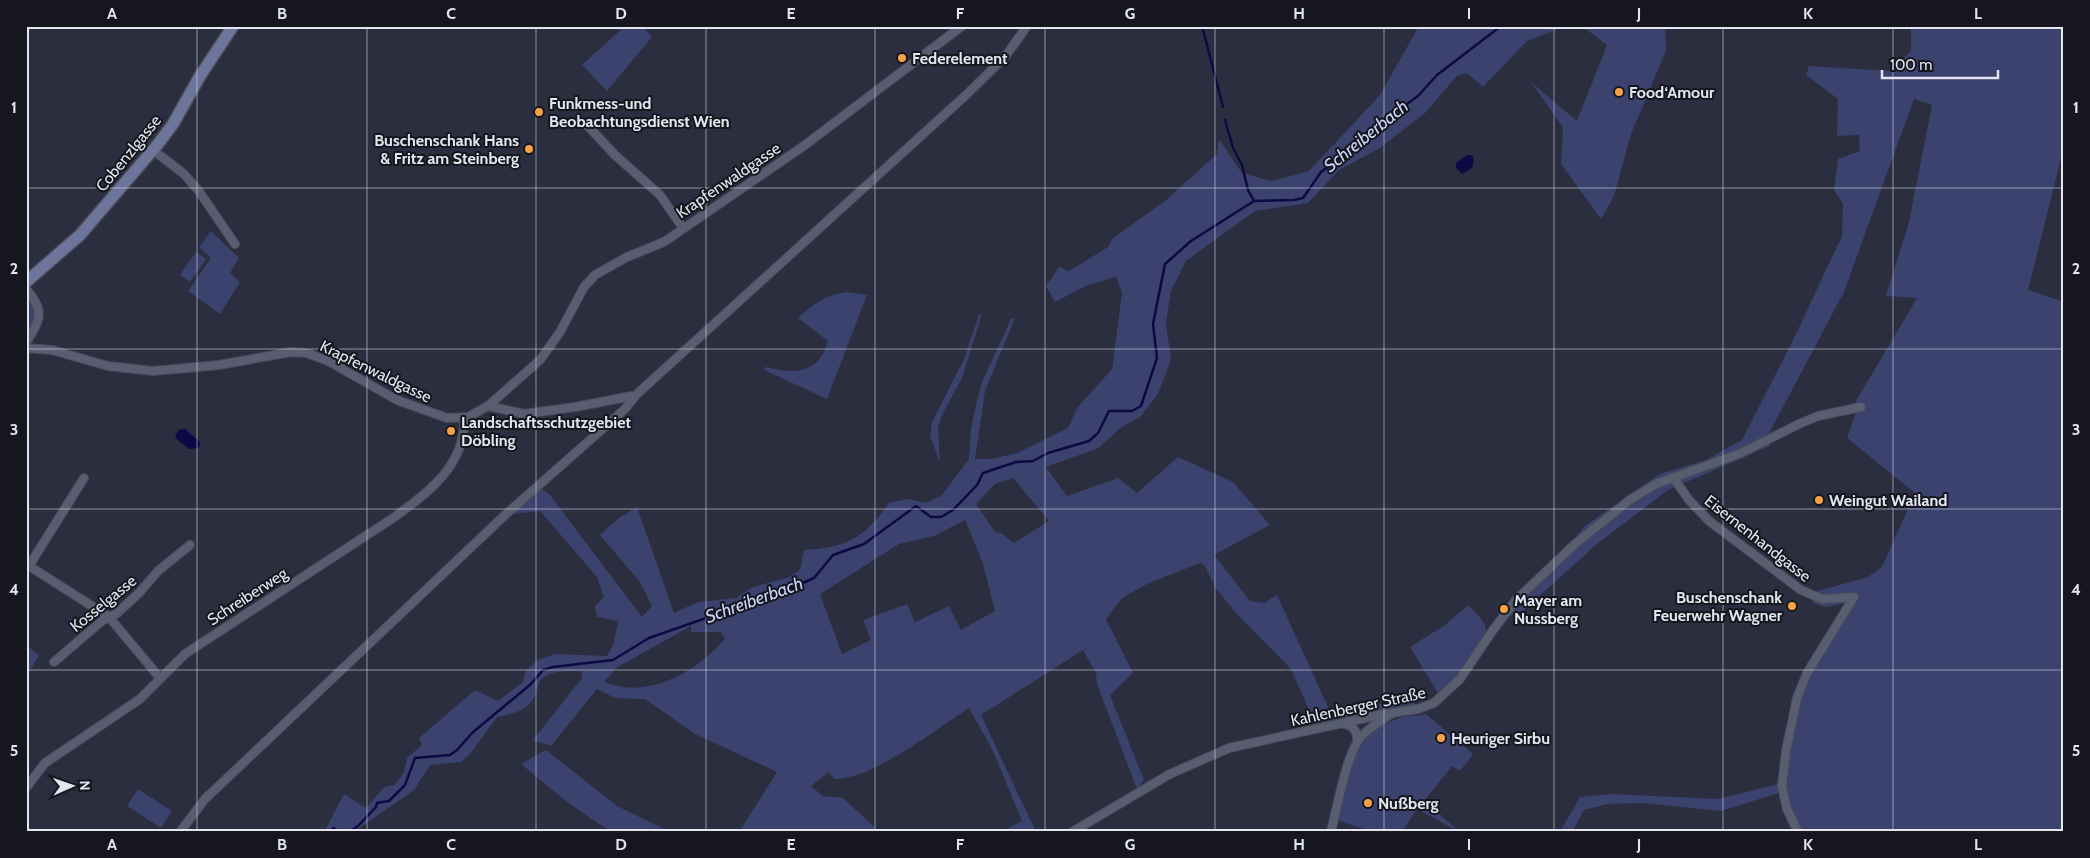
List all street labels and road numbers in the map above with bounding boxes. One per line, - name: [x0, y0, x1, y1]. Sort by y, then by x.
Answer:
- street label: Cobenzlgasse: [92, 111, 165, 195]
- street label: Krapfenwaldgasse: [673, 139, 784, 222]
- street label: Krapfenwaldgasse: [317, 336, 435, 407]
- street label: Eisernenhandgasse: [1701, 491, 1815, 586]
- street label: Schreiberweg: [204, 563, 292, 629]
- street label: Kosselgasse: [66, 571, 140, 636]
- street label: Kahlenberger Straße: [1289, 683, 1427, 730]

